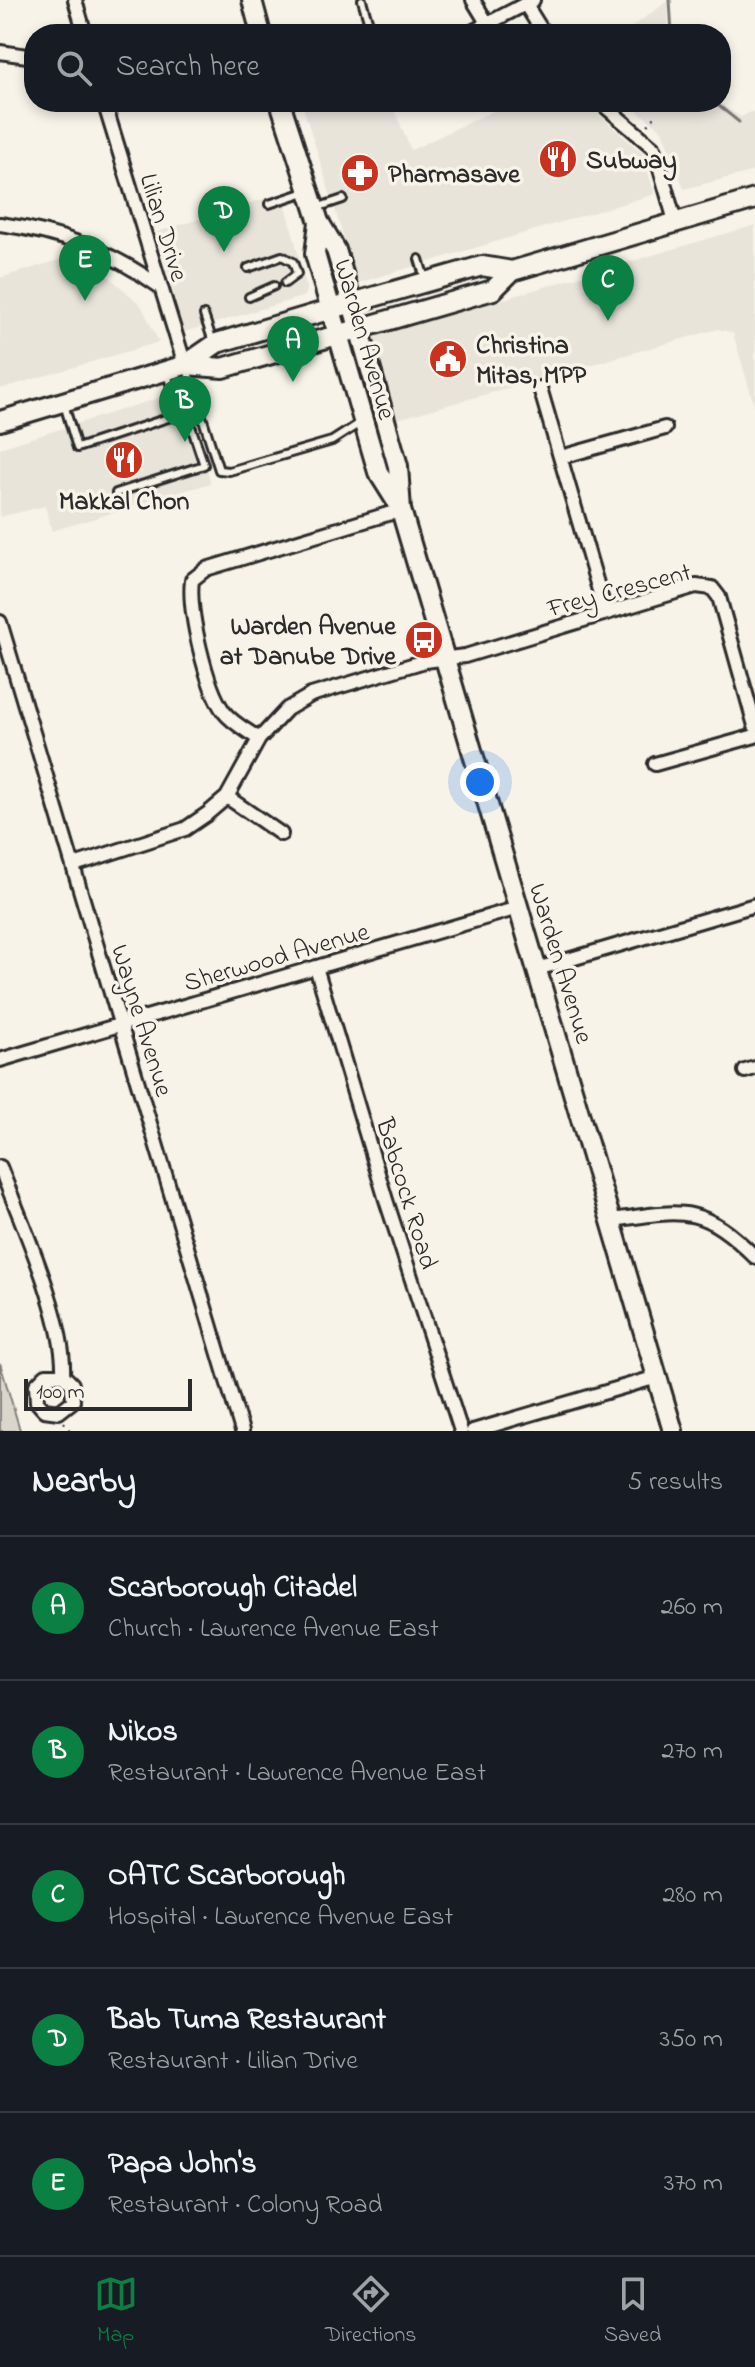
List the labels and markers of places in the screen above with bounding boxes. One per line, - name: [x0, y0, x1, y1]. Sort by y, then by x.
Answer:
- restaurant icon: Subway: [537, 138, 579, 180]
- place label: Subway: [586, 143, 677, 181]
- pharmacy icon: Pharmasave: [339, 152, 381, 194]
- place label: Pharmasave: [388, 157, 521, 195]
- pin: D: [198, 186, 250, 252]
- pin: E: [59, 235, 111, 301]
- pin: C: [582, 255, 634, 321]
- pin: A: [267, 316, 319, 382]
- place label: Christina Mitas, MPP: [476, 328, 587, 396]
- public building icon: Christina Mitas, MPP: [427, 338, 469, 380]
- pin: B: [159, 376, 211, 442]
- restaurant icon: Makkal Chon: [103, 439, 145, 481]
- place label: Makkal Chon: [59, 484, 189, 522]
- place label: Warden Avenue at Danube Drive: [220, 609, 397, 677]
- bus stop icon: Warden Avenue at Danube Drive: [403, 619, 445, 661]

